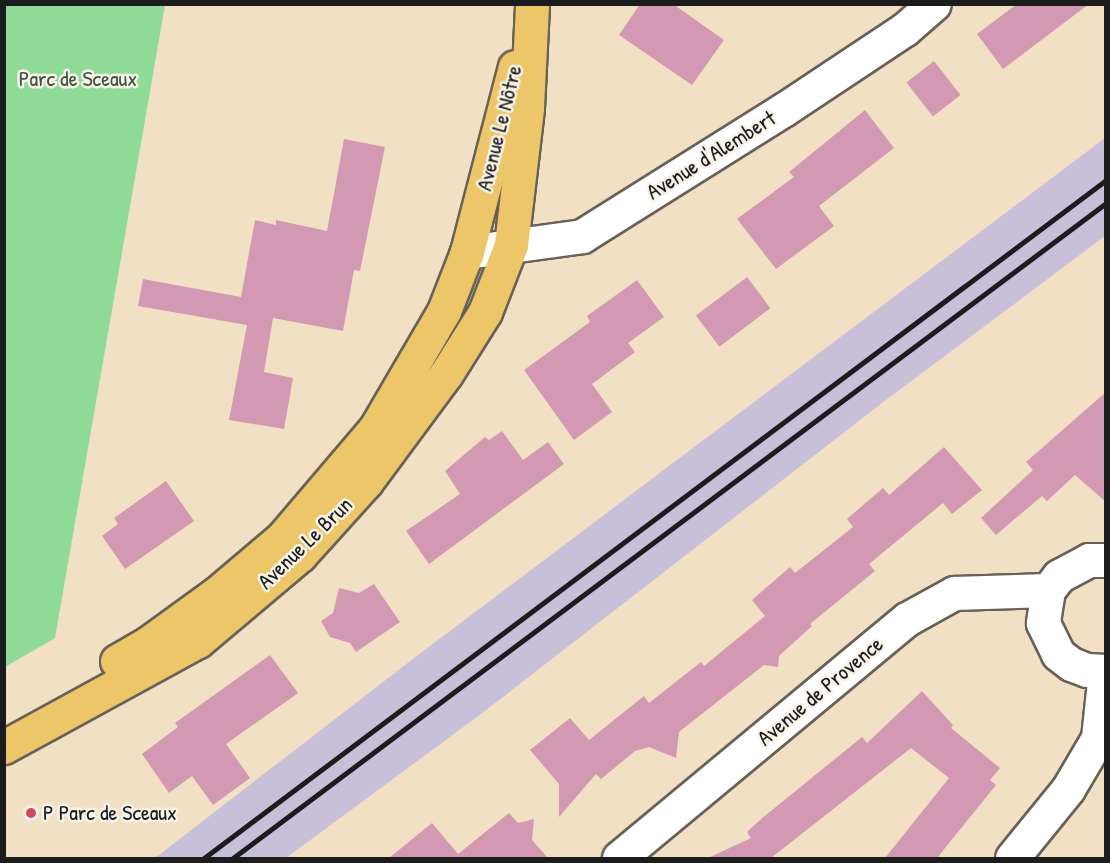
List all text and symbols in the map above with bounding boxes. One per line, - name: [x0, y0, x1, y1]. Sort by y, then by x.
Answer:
- street label: Avenue Le Nôtre: [471, 63, 527, 193]
- park label: Parc de Sceaux: [19, 66, 137, 92]
- street label: Avenue d'Alembert: [642, 105, 780, 205]
- street label: Avenue Le Brun: [252, 491, 358, 595]
- street label: Avenue de Provence: [752, 631, 888, 751]
- place label: P Parc de Sceaux: [43, 800, 177, 826]
- marker: P Parc de Sceaux: [24, 806, 38, 820]

